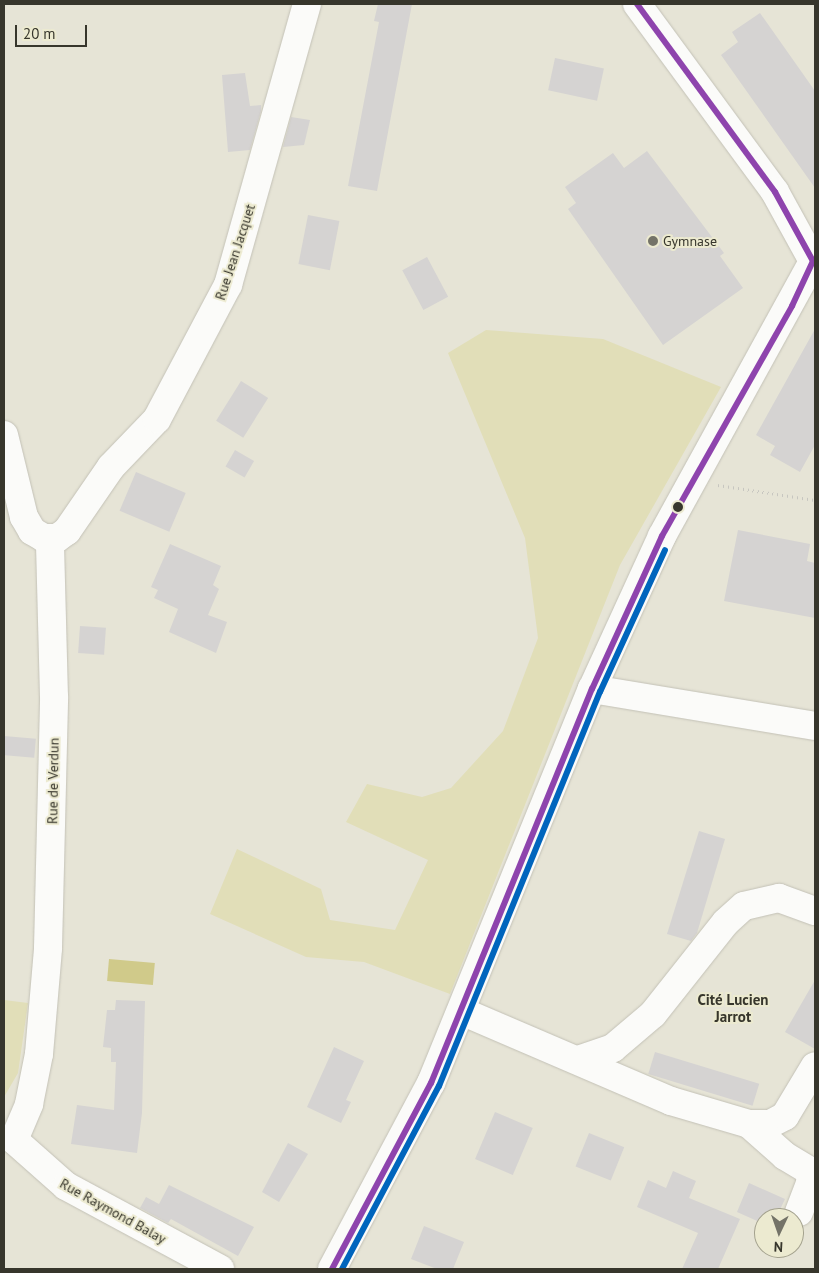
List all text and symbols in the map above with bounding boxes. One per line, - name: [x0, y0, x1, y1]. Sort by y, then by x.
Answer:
- scale bar: [18, 15, 90, 47]
- text: 20 m: [23, 24, 56, 43]
- street label: Rue Jean Jacquet: [212, 202, 258, 302]
- place label: Gymnase: [663, 233, 717, 249]
- marker: Gymnase: [647, 235, 659, 247]
- unlabelled marker: [673, 502, 683, 512]
- street label: Rue de Verdun: [44, 738, 62, 824]
- district label: Cité Lucien Jarrot: [697, 990, 769, 1025]
- street label: Rue Raymond Balay: [57, 1175, 169, 1247]
- north arrow: [754, 1208, 804, 1258]
- text: N: [773, 1238, 783, 1256]

